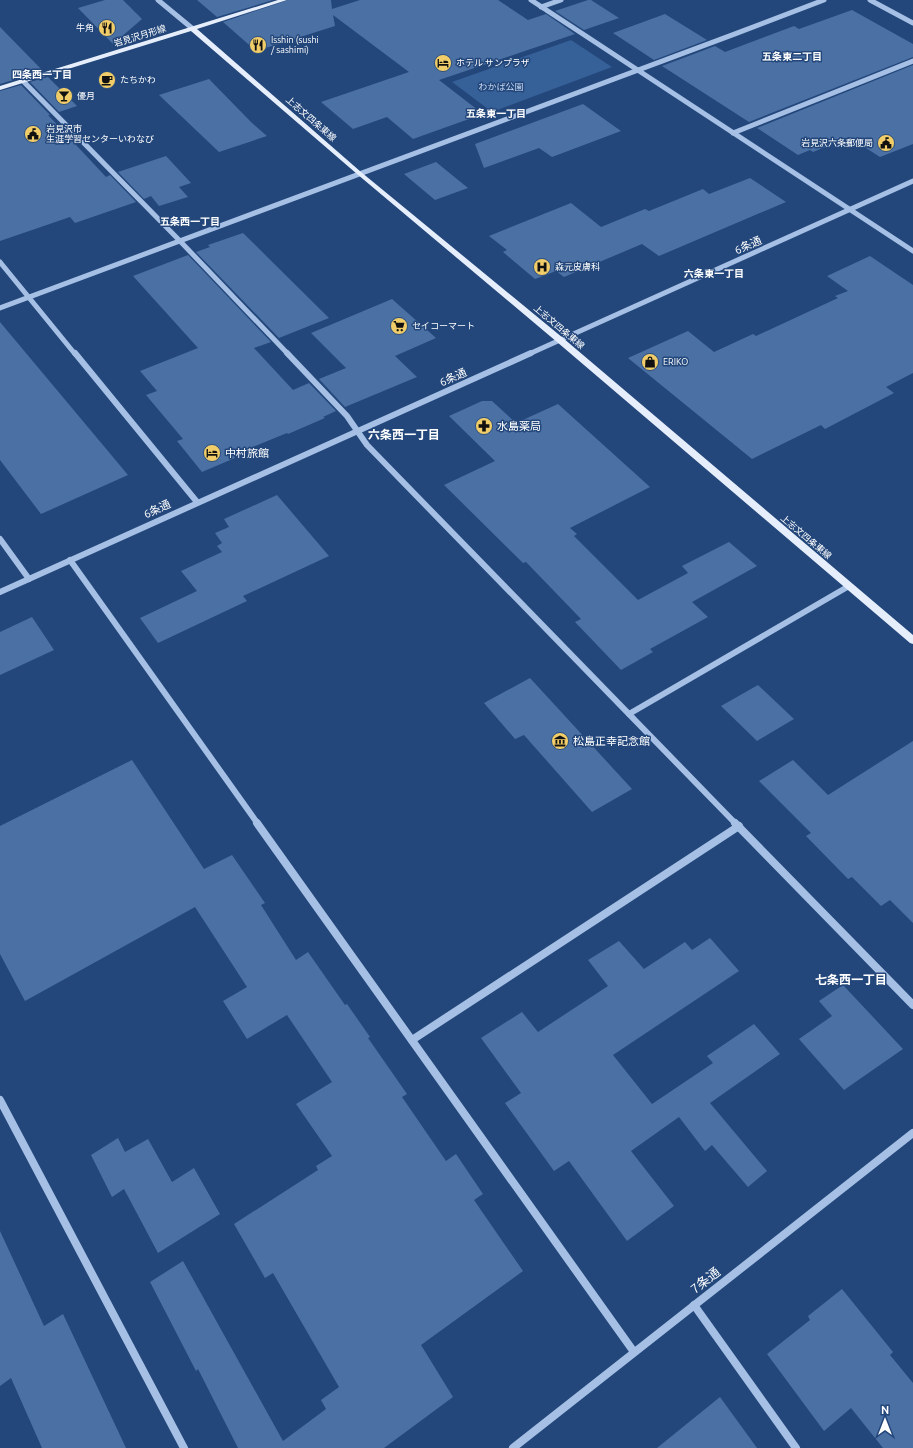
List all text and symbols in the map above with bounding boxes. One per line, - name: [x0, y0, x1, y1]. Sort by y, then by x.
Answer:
- restaurant icon: 牛角: [97, 18, 117, 38]
- place label: 牛角: [76, 23, 94, 33]
- street label: 岩見沢月形線: [113, 23, 168, 49]
- restaurant icon: Isshin (sushi / sashimi): [248, 35, 268, 55]
- place label: Isshin (sushi / sashimi): [270, 35, 319, 55]
- district label: 五条東二丁目: [762, 51, 822, 62]
- hotel icon: ホテル サンプラザ: [433, 53, 453, 73]
- place label: ホテル サンプラザ: [456, 58, 530, 68]
- district label: 四条西一丁目: [12, 69, 72, 80]
- cafe icon: たちかわ: [97, 70, 117, 90]
- place label: たちかわ: [120, 75, 156, 85]
- park label: わかば公園: [478, 82, 524, 92]
- bar icon: 優月: [54, 86, 74, 106]
- place label: 優月: [77, 91, 95, 101]
- street label: 上志文四条東線: [284, 95, 339, 144]
- district label: 五条東一丁目: [466, 108, 526, 119]
- public building icon: 岩見沢市 生涯学習センターいわなび: [23, 124, 43, 144]
- place label: 岩見沢市 生涯学習センターいわなび: [46, 124, 154, 144]
- public building icon: 岩見沢六条郵便局: [876, 133, 896, 153]
- place label: 岩見沢六条郵便局: [801, 138, 873, 148]
- district label: 五条西一丁目: [160, 216, 220, 227]
- street label: 6条通: [733, 234, 763, 256]
- hospital icon: 森元皮膚科: [532, 257, 552, 277]
- place label: 森元皮膚科: [555, 262, 600, 272]
- district label: 六条東一丁目: [684, 268, 744, 279]
- street label: 上志文四条東線: [532, 303, 587, 352]
- supermarket icon: セイコーマート: [389, 316, 409, 336]
- place label: セイコーマート: [412, 321, 475, 331]
- shop icon: ERIKO: [640, 352, 660, 372]
- place label: ERIKO: [663, 357, 688, 367]
- street label: 6条通: [438, 366, 468, 388]
- pharmacy icon: 水島薬局: [474, 416, 494, 436]
- place label: 水島薬局: [497, 420, 541, 432]
- district label: 六条西一丁目: [368, 428, 440, 441]
- hotel icon: 中村旅館: [202, 443, 222, 463]
- place label: 中村旅館: [225, 447, 269, 459]
- street label: 6条通: [142, 498, 172, 520]
- street label: 上志文四条東線: [779, 513, 834, 562]
- museum icon: 松島正幸記念館: [550, 731, 570, 751]
- place label: 松島正幸記念館: [573, 735, 650, 747]
- district label: 七条西一丁目: [815, 973, 887, 986]
- street label: 7条通: [688, 1264, 722, 1296]
- north arrow: [865, 1400, 905, 1440]
- text: N: [881, 1404, 889, 1416]

